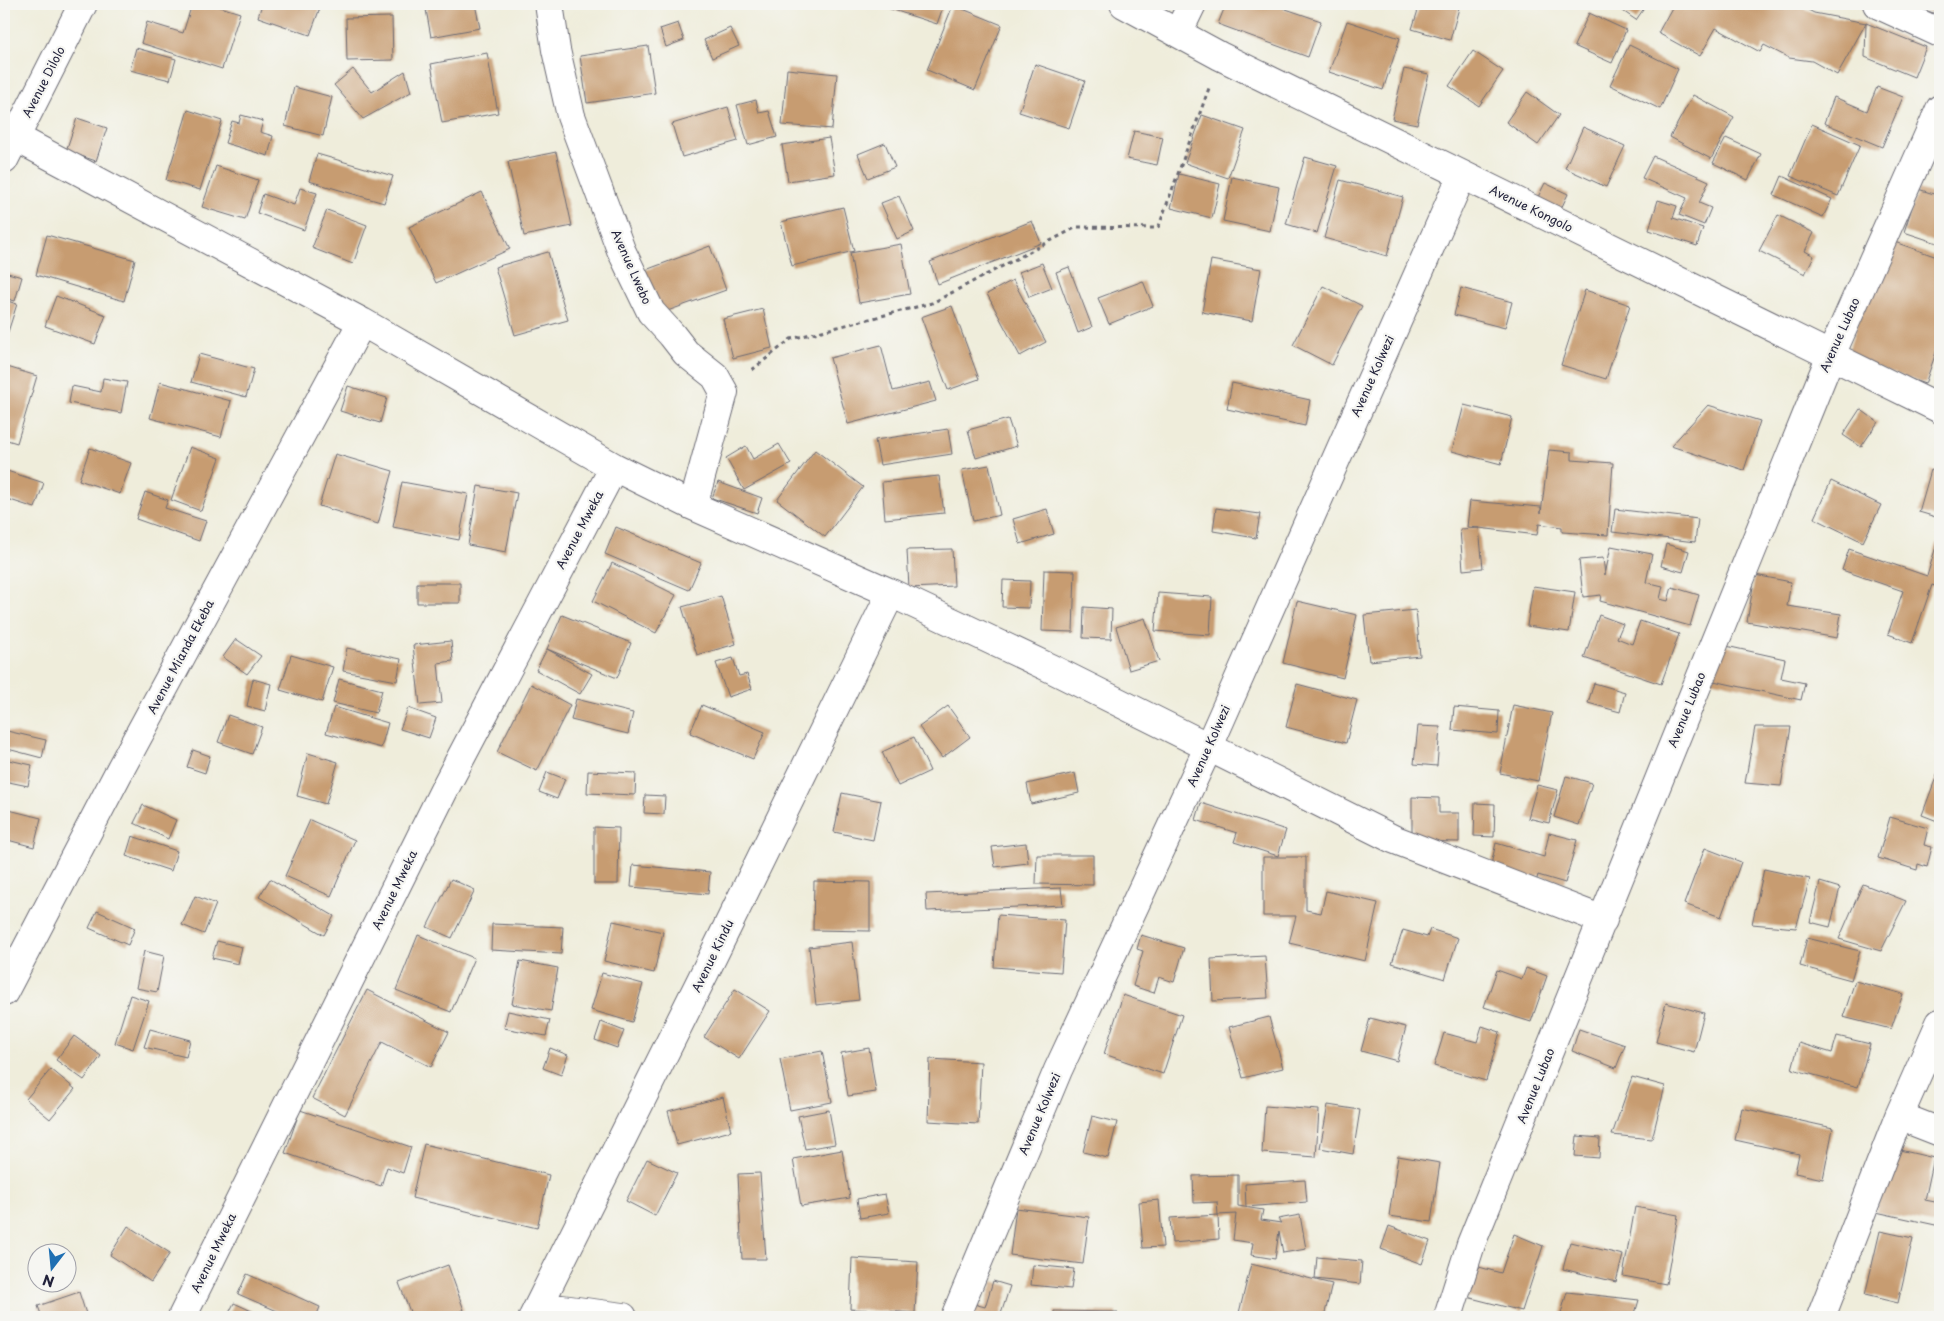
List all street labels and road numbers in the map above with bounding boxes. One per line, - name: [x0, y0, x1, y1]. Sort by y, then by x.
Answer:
- street label: Avenue Dilolo: [17, 43, 69, 120]
- street label: Avenue Kongolo: [1487, 180, 1576, 236]
- street label: Avenue Lwebo: [607, 226, 657, 307]
- street label: Avenue Lubao: [1815, 294, 1864, 375]
- street label: Avenue Kolwezi: [1346, 332, 1398, 419]
- street label: Avenue Mweka: [551, 487, 608, 572]
- street label: Avenue Mianda Ekeba: [142, 596, 218, 717]
- street label: Avenue Lubao: [1663, 669, 1710, 750]
- street label: Avenue Kolwezi: [1182, 702, 1234, 789]
- street label: Avenue Mweka: [367, 846, 421, 932]
- street label: Avenue Kindu: [687, 916, 737, 995]
- street label: Avenue Lubao: [1512, 1045, 1559, 1126]
- street label: Avenue Kolwezi: [1014, 1070, 1064, 1157]
- street label: Avenue Mweka: [186, 1209, 240, 1295]

